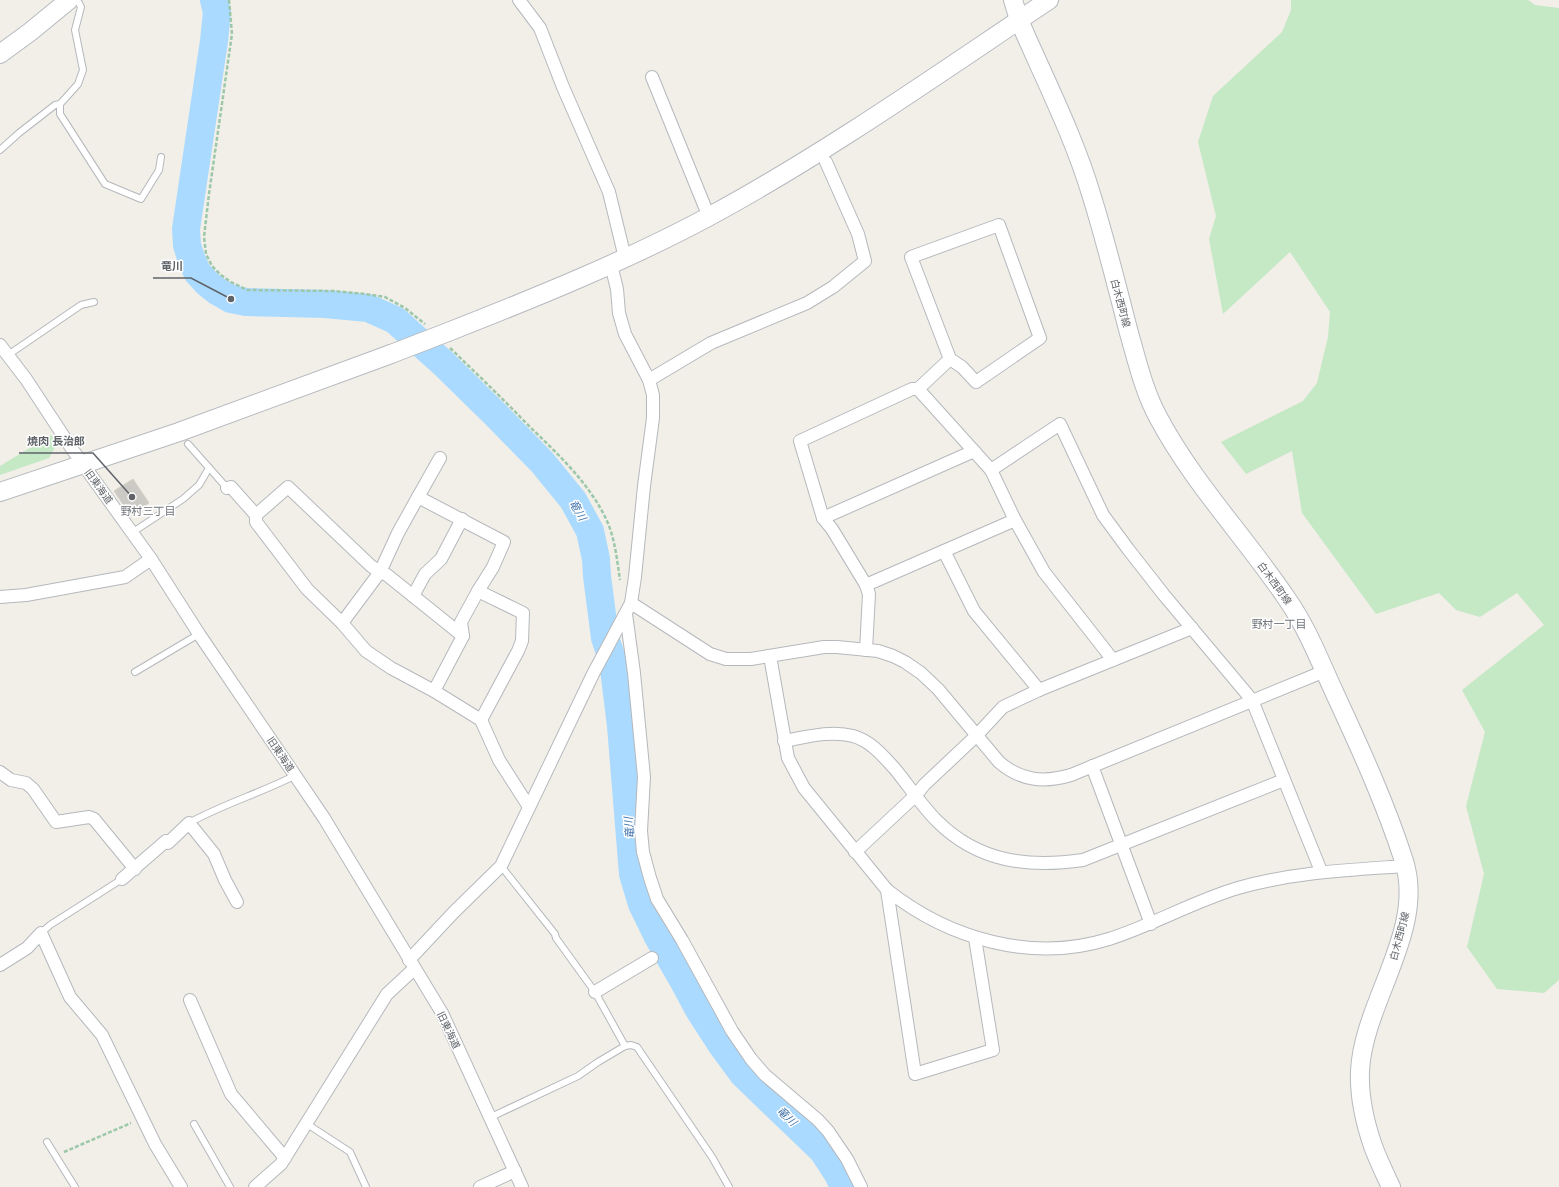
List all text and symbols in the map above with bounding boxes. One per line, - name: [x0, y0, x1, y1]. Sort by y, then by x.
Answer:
- callout: 竜川: [153, 255, 191, 278]
- text: 竜川: [161, 258, 183, 273]
- street label: 白木西町線: [1108, 277, 1134, 329]
- callout: 焼肉 長治郎: [19, 430, 93, 453]
- text: 焼肉 長治郎: [27, 433, 85, 448]
- street label: 旧東海道: [82, 466, 116, 506]
- water label: 竜川: [566, 496, 591, 524]
- district label: 野村三丁目: [121, 503, 176, 518]
- street label: 白木西町線: [1255, 559, 1295, 607]
- district label: 野村一丁目: [1252, 616, 1307, 631]
- street label: 旧東海道: [264, 734, 298, 774]
- water label: 竜川: [620, 815, 637, 840]
- street label: 白木西町線: [1386, 910, 1412, 962]
- street label: 旧東海道: [434, 1009, 464, 1051]
- water label: 竜川: [774, 1103, 801, 1129]

